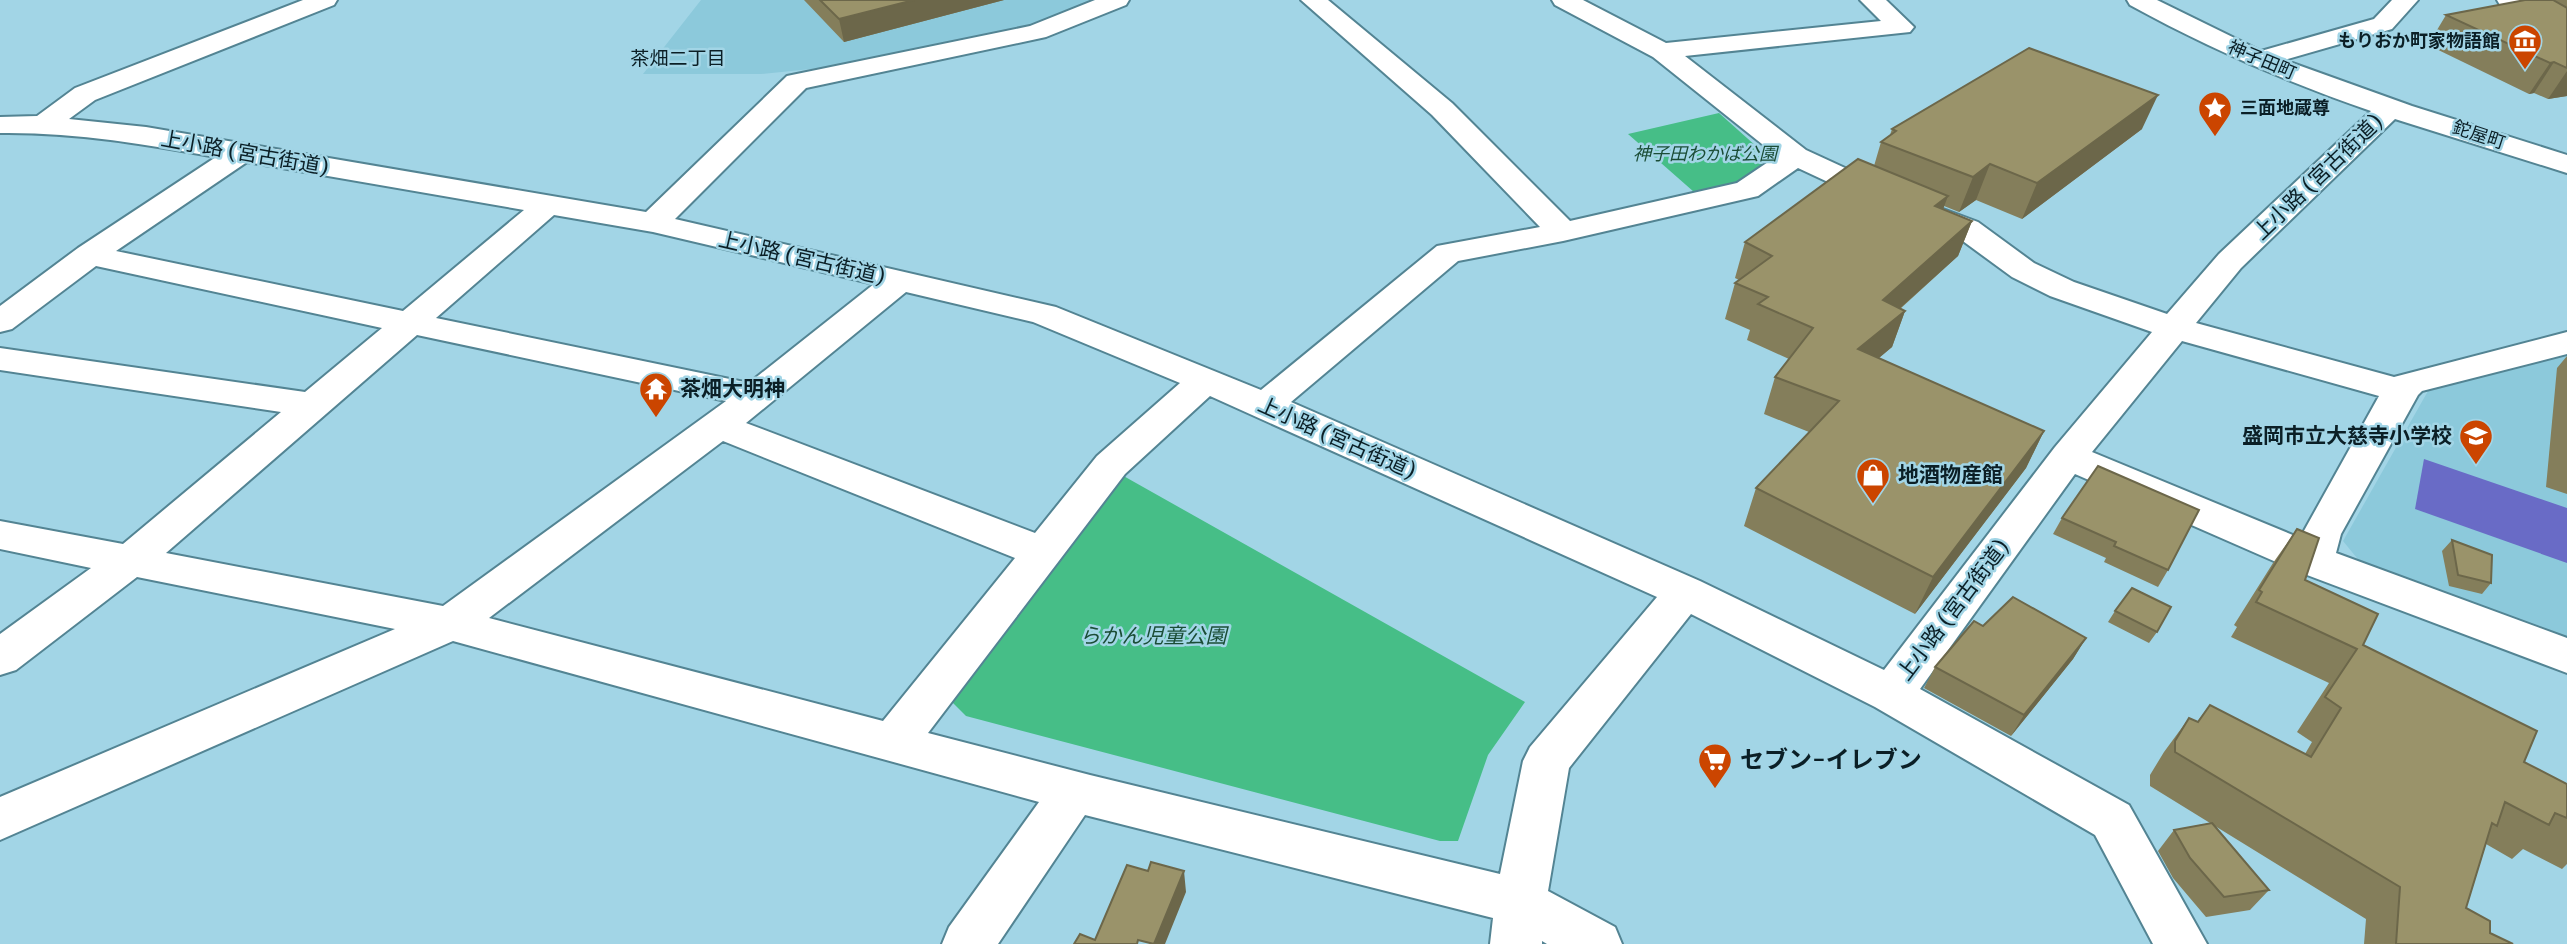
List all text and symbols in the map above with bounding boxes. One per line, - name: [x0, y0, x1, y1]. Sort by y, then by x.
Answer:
- museum icon: もりおか町家物語館: [2506, 22, 2544, 71]
- place label: もりおか町家物語館: [2338, 29, 2500, 52]
- street label: 神子田町: [2225, 35, 2300, 84]
- district label: 茶畑二丁目: [630, 46, 726, 70]
- place icon: 三面地蔵尊: [2196, 89, 2234, 138]
- place label: 三面地蔵尊: [2240, 96, 2330, 119]
- street label: 上小路 (宮古街道): [2247, 108, 2388, 245]
- street label: 鉈屋町: [2450, 115, 2508, 154]
- street label: 上小路 (宮古街道): [159, 124, 331, 181]
- park label: 神子田わかば公園: [1633, 142, 1780, 165]
- street label: 上小路 (宮古街道): [716, 225, 888, 290]
- temple icon: 茶畑大明神: [637, 370, 675, 419]
- place label: 茶畑大明神: [680, 375, 785, 402]
- street label: 上小路 (宮古街道): [1254, 391, 1420, 484]
- school or university icon: 盛岡市立大慈寺小学校: [2457, 417, 2495, 466]
- place label: 盛岡市立大慈寺小学校: [2242, 422, 2452, 449]
- shop icon: 地酒物産館: [1854, 456, 1892, 505]
- place label: 地酒物産館: [1898, 461, 2003, 488]
- street label: 上小路 (宮古街道): [1891, 534, 2015, 686]
- park label: らかん児童公園: [1080, 622, 1229, 649]
- supermarket icon: セブン-イレブン: [1696, 741, 1734, 790]
- place label: セブン-イレブン: [1740, 744, 1922, 775]

